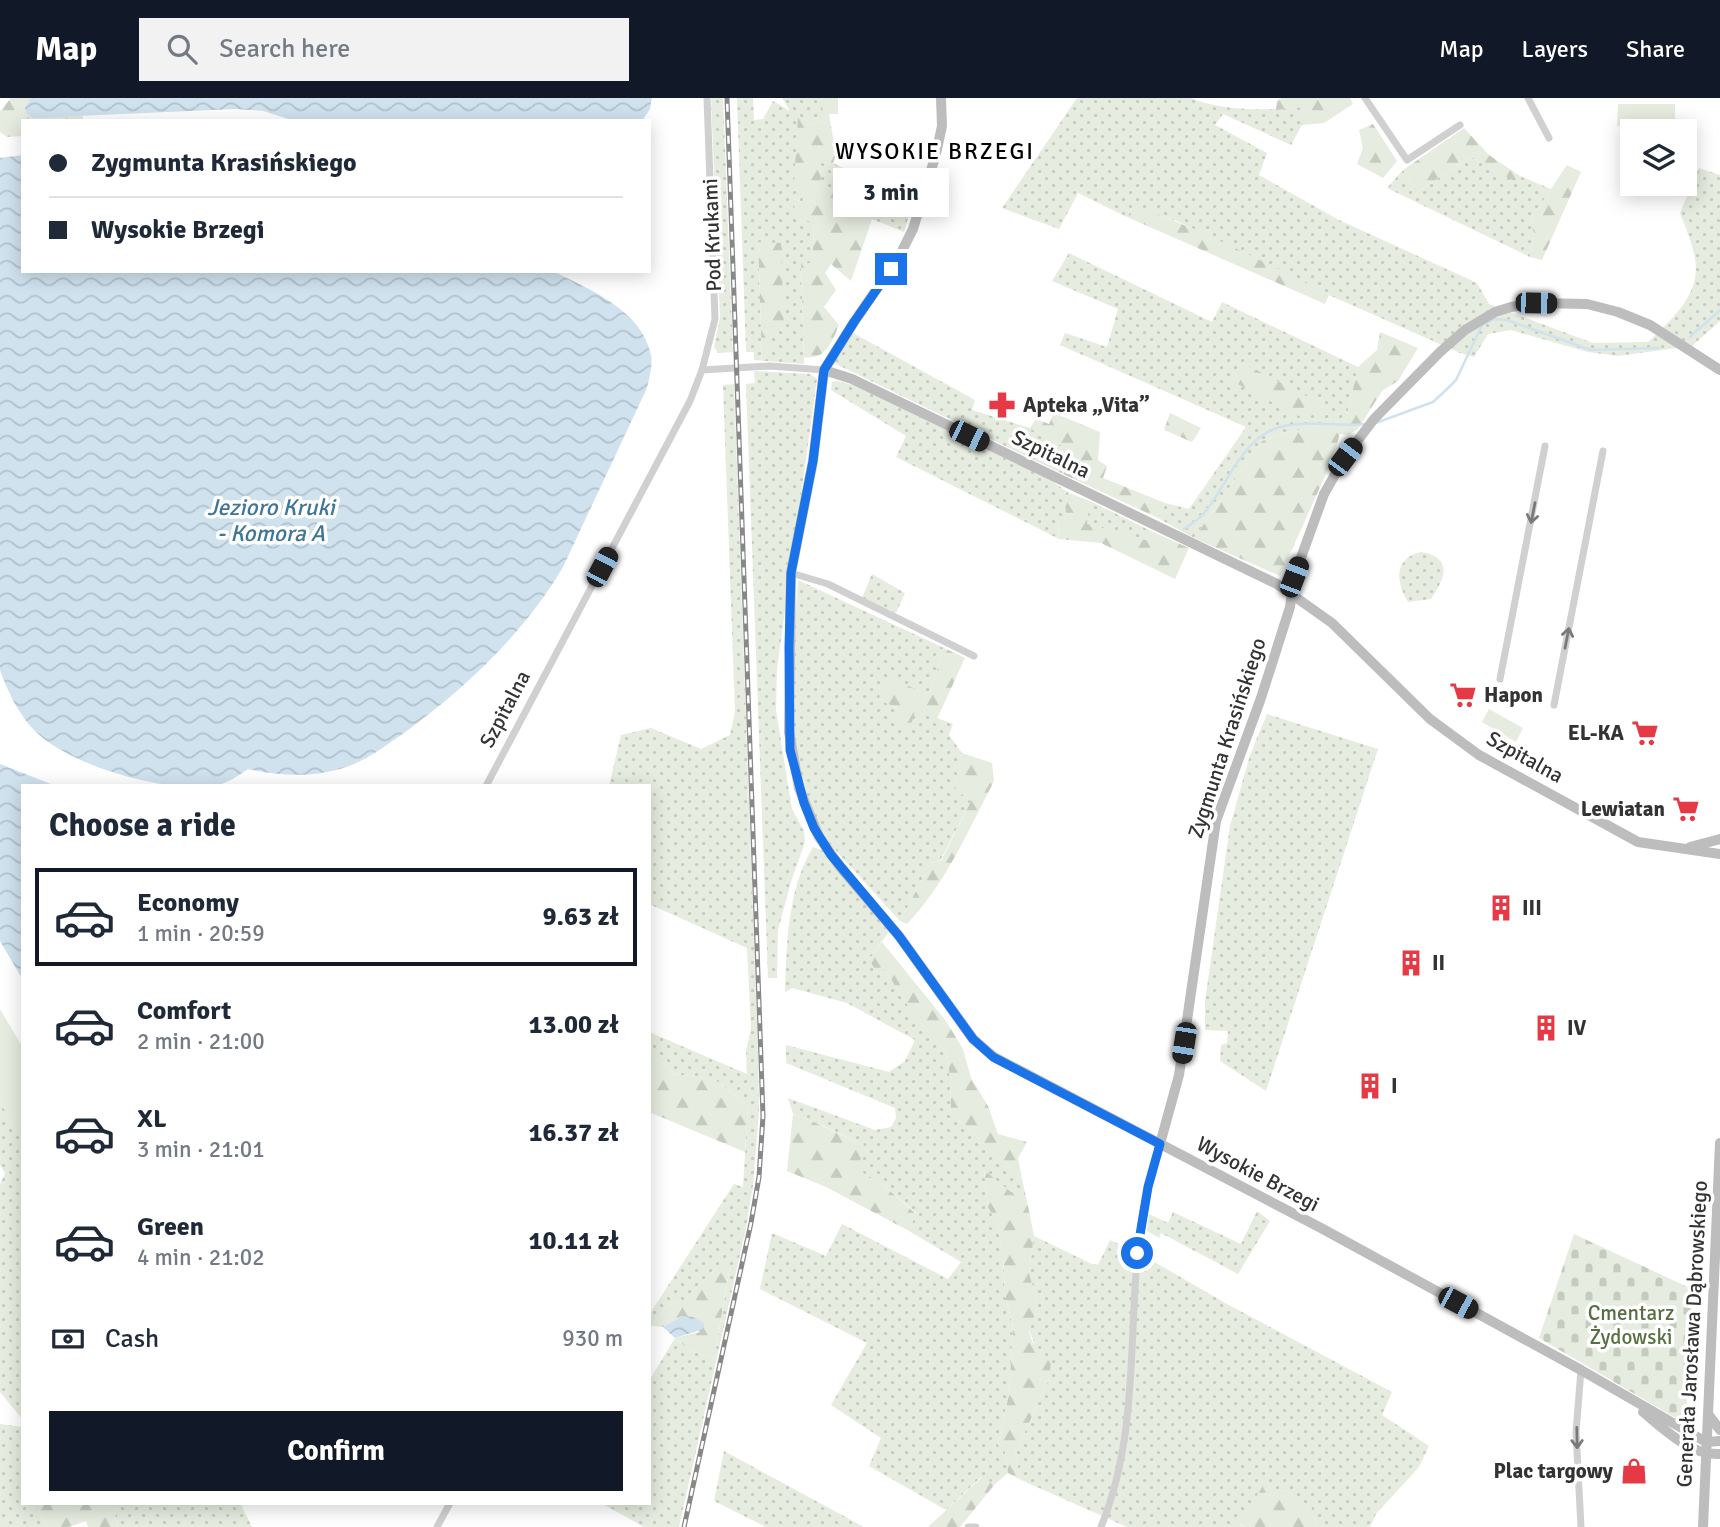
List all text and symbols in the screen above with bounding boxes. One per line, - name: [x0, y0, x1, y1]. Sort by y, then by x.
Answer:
- search box: [139, 18, 629, 81]
- text: Map: [35, 29, 97, 70]
- icon: search: [163, 30, 201, 68]
- text: Search here: [219, 33, 350, 65]
- text: Map: [1439, 34, 1484, 64]
- text: Layers: [1522, 34, 1588, 64]
- text: Share: [1626, 34, 1685, 64]
- map controls: [1620, 119, 1697, 196]
- button: layers: [1620, 119, 1697, 196]
- district label: WYSOKIE BRZEGI: [835, 137, 1035, 166]
- text: Zygmunta Krasińskiego: [91, 147, 357, 179]
- callout: 3 min: [833, 167, 949, 216]
- street label: Pod Krukami: [697, 178, 727, 292]
- text: 3 min: [863, 178, 919, 207]
- text: Wysokie Brzegi: [91, 214, 264, 246]
- route end: [875, 253, 907, 285]
- car: [1515, 292, 1558, 314]
- pharmacy icon: Apteka „Vita”: [987, 390, 1017, 420]
- place label: Apteka „Vita”: [1023, 392, 1150, 418]
- car: [946, 417, 993, 455]
- street label: Szpitalna: [1008, 424, 1094, 484]
- car: [1324, 434, 1367, 480]
- water label: Jezioro Kruki - Komora A: [207, 493, 338, 548]
- one-way arrow: [1525, 501, 1539, 524]
- car: [583, 544, 622, 590]
- car: [1277, 554, 1312, 600]
- one-way arrow: [1560, 627, 1574, 650]
- street label: Zygmunta Krasińskiego: [1182, 635, 1272, 841]
- street label: Szpitalna: [474, 666, 536, 752]
- supermarket icon: Hapon: [1448, 680, 1478, 710]
- place label: Hapon: [1484, 682, 1543, 708]
- supermarket icon: EL-KA: [1630, 718, 1660, 748]
- place label: EL-KA: [1568, 720, 1625, 746]
- street label: Szpitalna: [1482, 725, 1568, 789]
- supermarket icon: Lewiatan: [1671, 794, 1701, 824]
- place label: Lewiatan: [1581, 796, 1665, 822]
- text: Choose a ride: [49, 806, 236, 845]
- icon: car: [53, 886, 116, 949]
- text: Economy: [137, 887, 239, 919]
- building icon: III: [1486, 893, 1516, 923]
- place label: III: [1522, 895, 1542, 921]
- text: 9.63 zł: [543, 901, 619, 933]
- text: 1 min · 20:59: [137, 919, 265, 948]
- building icon: II: [1396, 948, 1426, 978]
- place label: II: [1432, 950, 1445, 976]
- icon: car: [53, 994, 116, 1057]
- text: Comfort: [137, 995, 231, 1027]
- text: 13.00 zł: [528, 1009, 619, 1041]
- building icon: IV: [1531, 1013, 1561, 1043]
- place label: IV: [1567, 1015, 1587, 1041]
- car: [1171, 1021, 1198, 1065]
- text: 2 min · 21:00: [137, 1027, 265, 1056]
- building icon: I: [1355, 1071, 1385, 1101]
- place label: I: [1391, 1073, 1398, 1099]
- icon: car: [53, 1102, 116, 1165]
- text: XL: [137, 1103, 167, 1135]
- text: 16.37 zł: [528, 1117, 619, 1149]
- street label: Wysokie Brzegi: [1192, 1131, 1324, 1217]
- text: 3 min · 21:01: [137, 1135, 265, 1164]
- street label: Generała Jarosława Dąbrowskiego: [1671, 1180, 1713, 1488]
- icon: car: [53, 1210, 116, 1273]
- text: Green: [137, 1211, 204, 1243]
- text: 10.11 zł: [528, 1225, 619, 1257]
- route start: [1121, 1237, 1153, 1269]
- text: 4 min · 21:02: [137, 1243, 265, 1272]
- car: [1435, 1284, 1482, 1322]
- park label: Cmentarz Żydowski: [1588, 1300, 1674, 1350]
- icon: cash: [49, 1320, 87, 1358]
- text: Cash: [105, 1323, 159, 1355]
- text: 930 m: [562, 1324, 623, 1353]
- button: Confirm: [49, 1411, 623, 1491]
- one-way arrow: [1570, 1426, 1583, 1449]
- shop icon: Plac targowy: [1619, 1456, 1649, 1486]
- place label: Plac targowy: [1494, 1458, 1614, 1484]

